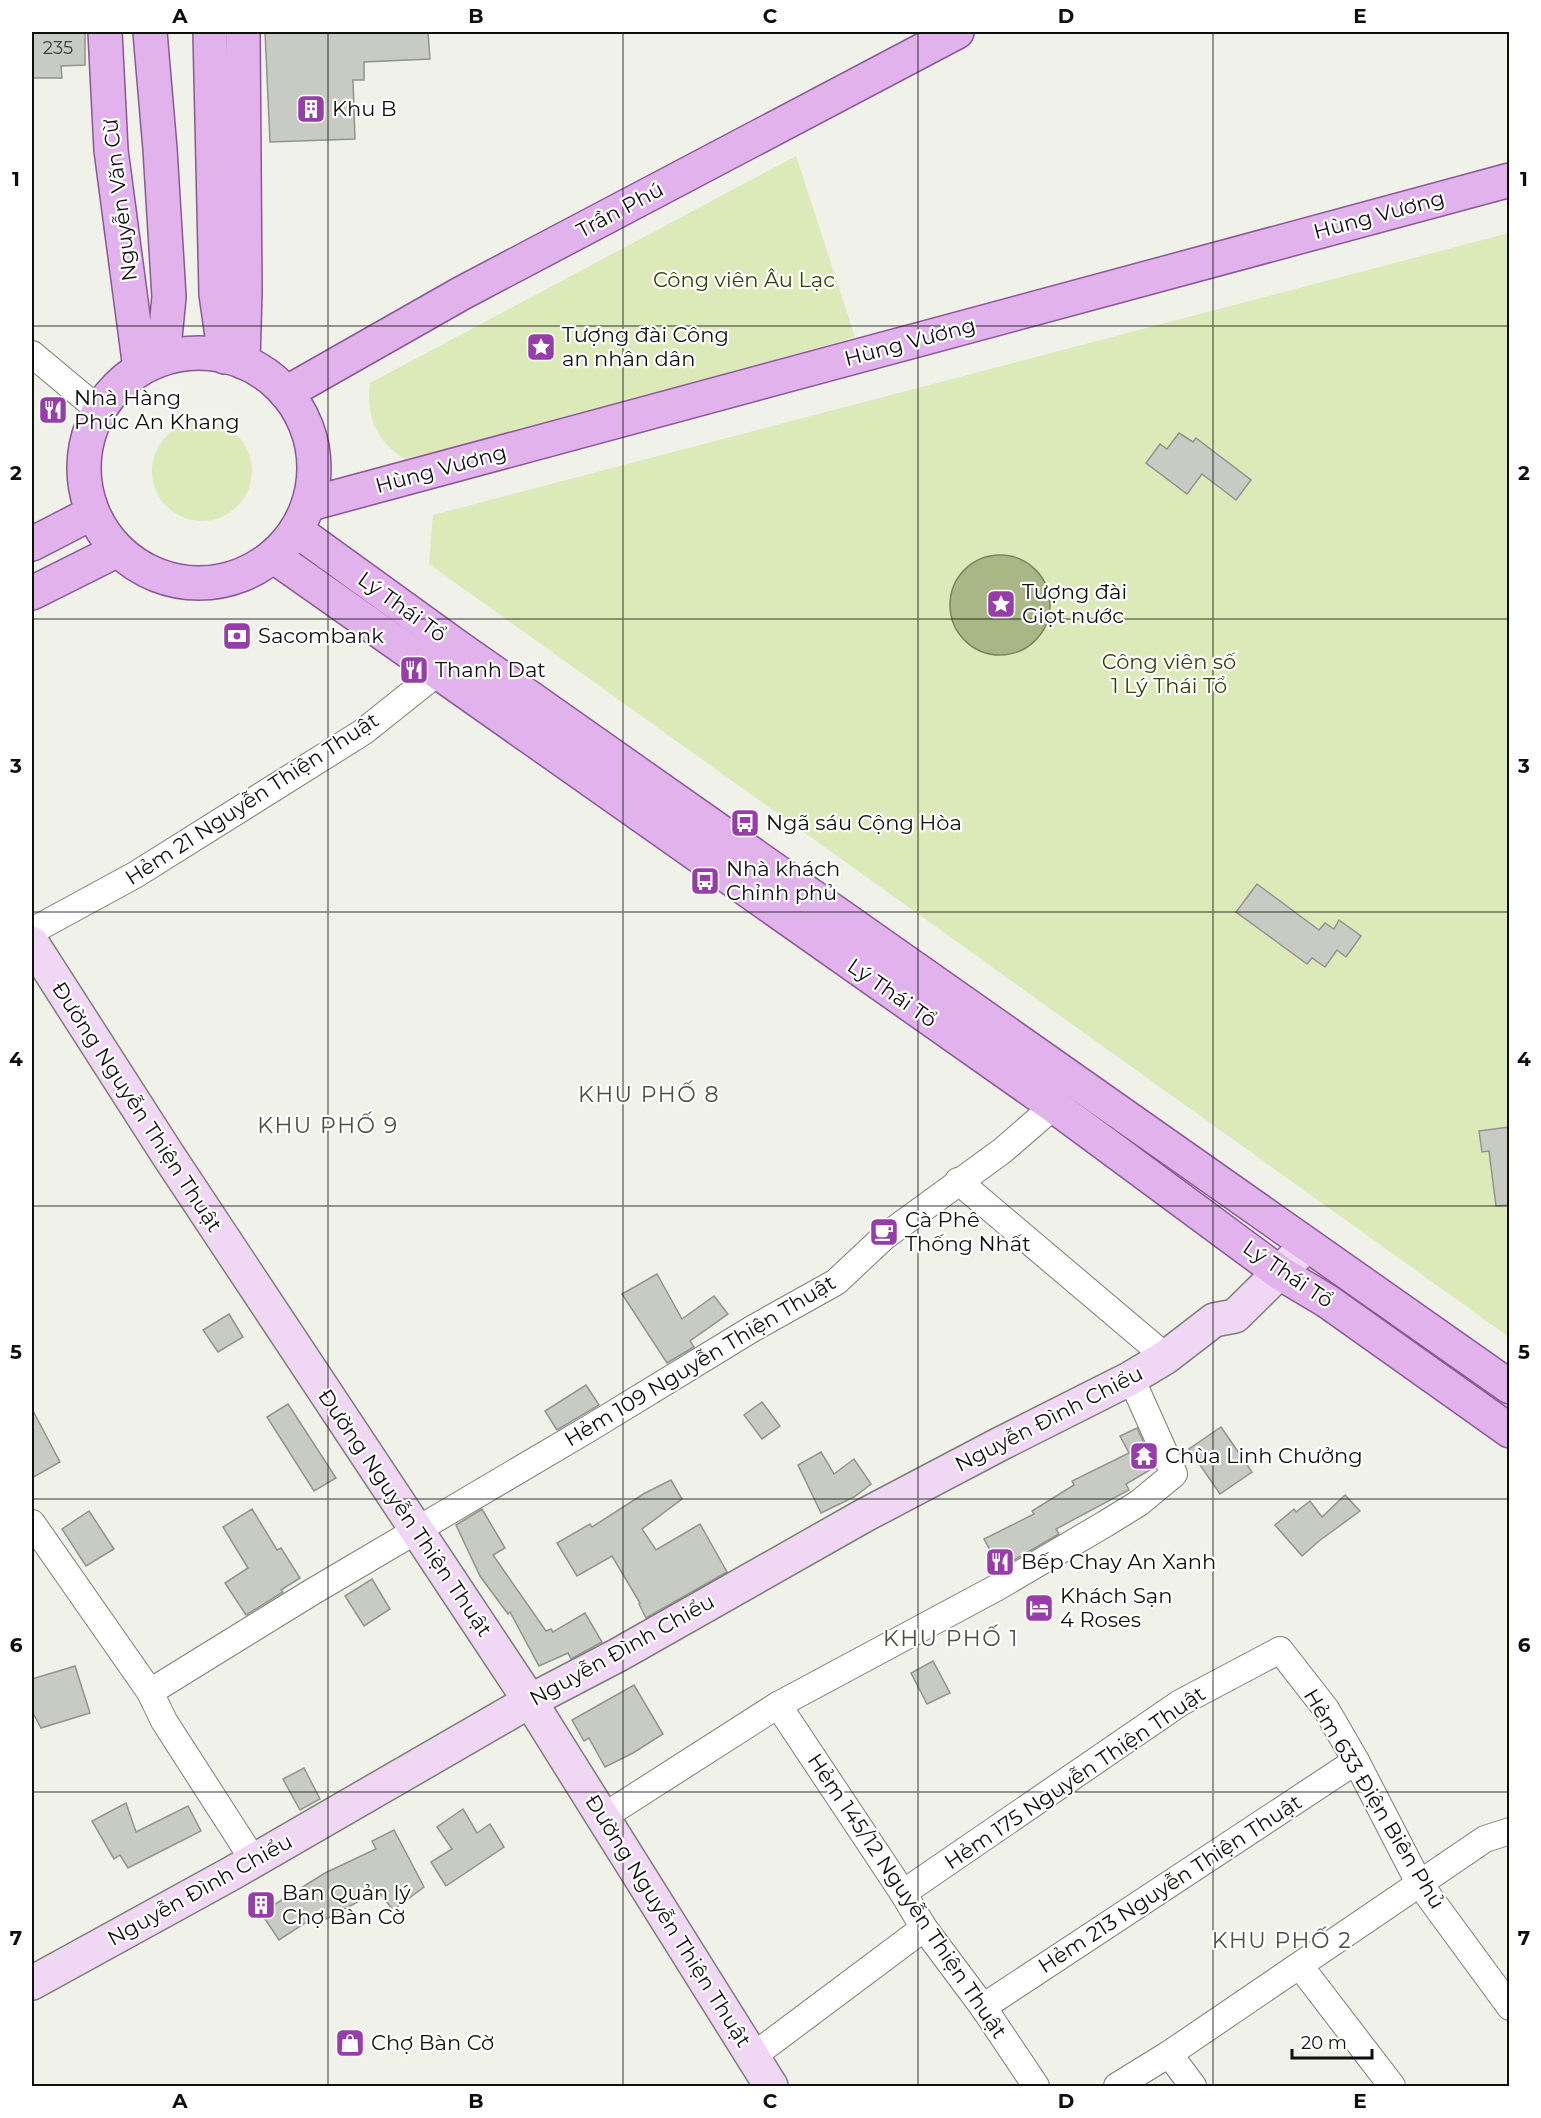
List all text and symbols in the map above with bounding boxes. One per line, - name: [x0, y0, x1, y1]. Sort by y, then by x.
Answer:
- text: A: [171, 4, 188, 28]
- text: B: [468, 4, 484, 28]
- text: C: [763, 4, 778, 28]
- text: D: [1058, 4, 1074, 28]
- text: E: [1353, 4, 1367, 28]
- house number: 235: [43, 37, 73, 59]
- building icon: Khu B: [295, 93, 327, 125]
- place label: Khu B: [332, 96, 397, 121]
- street label: Nguyễn Văn Cừ: [97, 118, 142, 283]
- text: 1: [12, 167, 20, 191]
- text: 1: [1520, 167, 1528, 191]
- street label: Trần Phú: [572, 176, 667, 243]
- street label: Hùng Vương: [1311, 185, 1447, 244]
- park label: Công viên Âu Lạc: [653, 267, 835, 292]
- street label: Hùng Vương: [842, 312, 978, 371]
- place label: Tượng đài Công an nhân dân: [562, 322, 729, 371]
- place icon: Tượng đài Công an nhân dân: [525, 331, 557, 363]
- place label: Nhà Hàng Phúc An Khang: [74, 385, 240, 434]
- restaurant icon: Nhà Hàng Phúc An Khang: [37, 394, 69, 426]
- street label: Hùng Vương: [373, 439, 509, 498]
- text: 2: [10, 461, 22, 485]
- text: 2: [1518, 461, 1530, 485]
- street label: Lý Thái Tổ: [353, 566, 451, 647]
- place label: Tượng đài Giọt nước: [1022, 579, 1127, 628]
- place icon: Tượng đài Giọt nước: [985, 588, 1017, 620]
- bank icon: Sacombank: [221, 620, 253, 652]
- place label: Sacombank: [258, 623, 384, 648]
- park label: Công viên số 1 Lý Thái Tổ: [1102, 649, 1236, 698]
- restaurant icon: Thanh Dat: [398, 654, 430, 686]
- place label: Thanh Dat: [435, 657, 546, 682]
- street label: Hẻm 21 Nguyễn Thiện Thuật: [120, 707, 383, 890]
- text: 3: [9, 754, 22, 778]
- text: 3: [1517, 754, 1530, 778]
- bus stop icon: Ngã sáu Cộng Hòa: [729, 807, 761, 839]
- place label: Ngã sáu Cộng Hòa: [766, 810, 962, 835]
- place label: Nhà khách Chỉnh phủ: [726, 856, 840, 905]
- bus stop icon: Nhà khách Chỉnh phủ: [689, 865, 721, 897]
- street label: Lý Thái Tổ: [843, 953, 942, 1032]
- street label: Đường Nguyễn Thiện Thuật: [47, 977, 228, 1236]
- text: 4: [9, 1047, 23, 1071]
- text: 4: [1517, 1047, 1531, 1071]
- district label: KHU PHỐ 8: [578, 1080, 720, 1108]
- district label: KHU PHỐ 9: [257, 1111, 399, 1139]
- place label: Cà Phê Thống Nhất: [905, 1207, 1031, 1256]
- cafe icon: Cà Phê Thống Nhất: [868, 1216, 900, 1248]
- street label: Lý Thái Tổ: [1239, 1234, 1338, 1313]
- street label: Hẻm 109 Nguyễn Thiện Thuật: [560, 1270, 840, 1452]
- text: 5: [10, 1340, 22, 1364]
- text: 5: [1518, 1340, 1530, 1364]
- street label: Nguyễn Đình Chiểu: [951, 1360, 1147, 1477]
- street label: Đường Nguyễn Thiện Thuật: [313, 1384, 498, 1641]
- temple icon: Chùa Linh Chưởng: [1128, 1440, 1160, 1472]
- place label: Chùa Linh Chưởng: [1165, 1443, 1363, 1468]
- restaurant icon: Bếp Chay An Xanh: [984, 1546, 1016, 1578]
- place label: Bếp Chay An Xanh: [1021, 1549, 1216, 1574]
- place label: Khách Sạn 4 Roses: [1060, 1583, 1172, 1632]
- street label: Nguyễn Đình Chiểu: [525, 1588, 719, 1711]
- hotel icon: Khách Sạn 4 Roses: [1023, 1592, 1055, 1624]
- district label: KHU PHỐ 1: [883, 1624, 1019, 1652]
- text: 6: [10, 1633, 23, 1657]
- text: 6: [1518, 1633, 1531, 1657]
- street label: Hẻm 175 Nguyễn Thiện Thuật: [940, 1681, 1210, 1874]
- street label: Hẻm 633 Ðiện Biên Phủ: [1299, 1684, 1450, 1913]
- street label: Hẻm 145/12 Nguyễn Thiện Thuật: [803, 1749, 1012, 2043]
- street label: Hẻm 213 Nguyễn Thiện Thuật: [1033, 1789, 1306, 1978]
- street label: Đường Nguyễn Thiện Thuật: [580, 1790, 757, 2052]
- street label: Nguyễn Đình Chiểu: [103, 1828, 297, 1951]
- place label: Ban Quản lý Chợ Bàn Cờ: [282, 1880, 411, 1929]
- building icon: Ban Quản lý Chợ Bàn Cờ: [245, 1889, 277, 1921]
- text: 7: [10, 1926, 22, 1950]
- district label: KHU PHỐ 2: [1212, 1926, 1352, 1954]
- text: 7: [1518, 1926, 1530, 1950]
- scale bar: [1292, 2022, 1372, 2060]
- shop icon: Chợ Bàn Cờ: [334, 2027, 366, 2059]
- place label: Chợ Bàn Cờ: [371, 2030, 494, 2055]
- text: 20 m: [1301, 2032, 1347, 2054]
- text: A: [171, 2089, 188, 2113]
- text: B: [468, 2089, 484, 2113]
- text: C: [763, 2089, 778, 2113]
- text: D: [1058, 2089, 1074, 2113]
- text: E: [1353, 2089, 1367, 2113]

